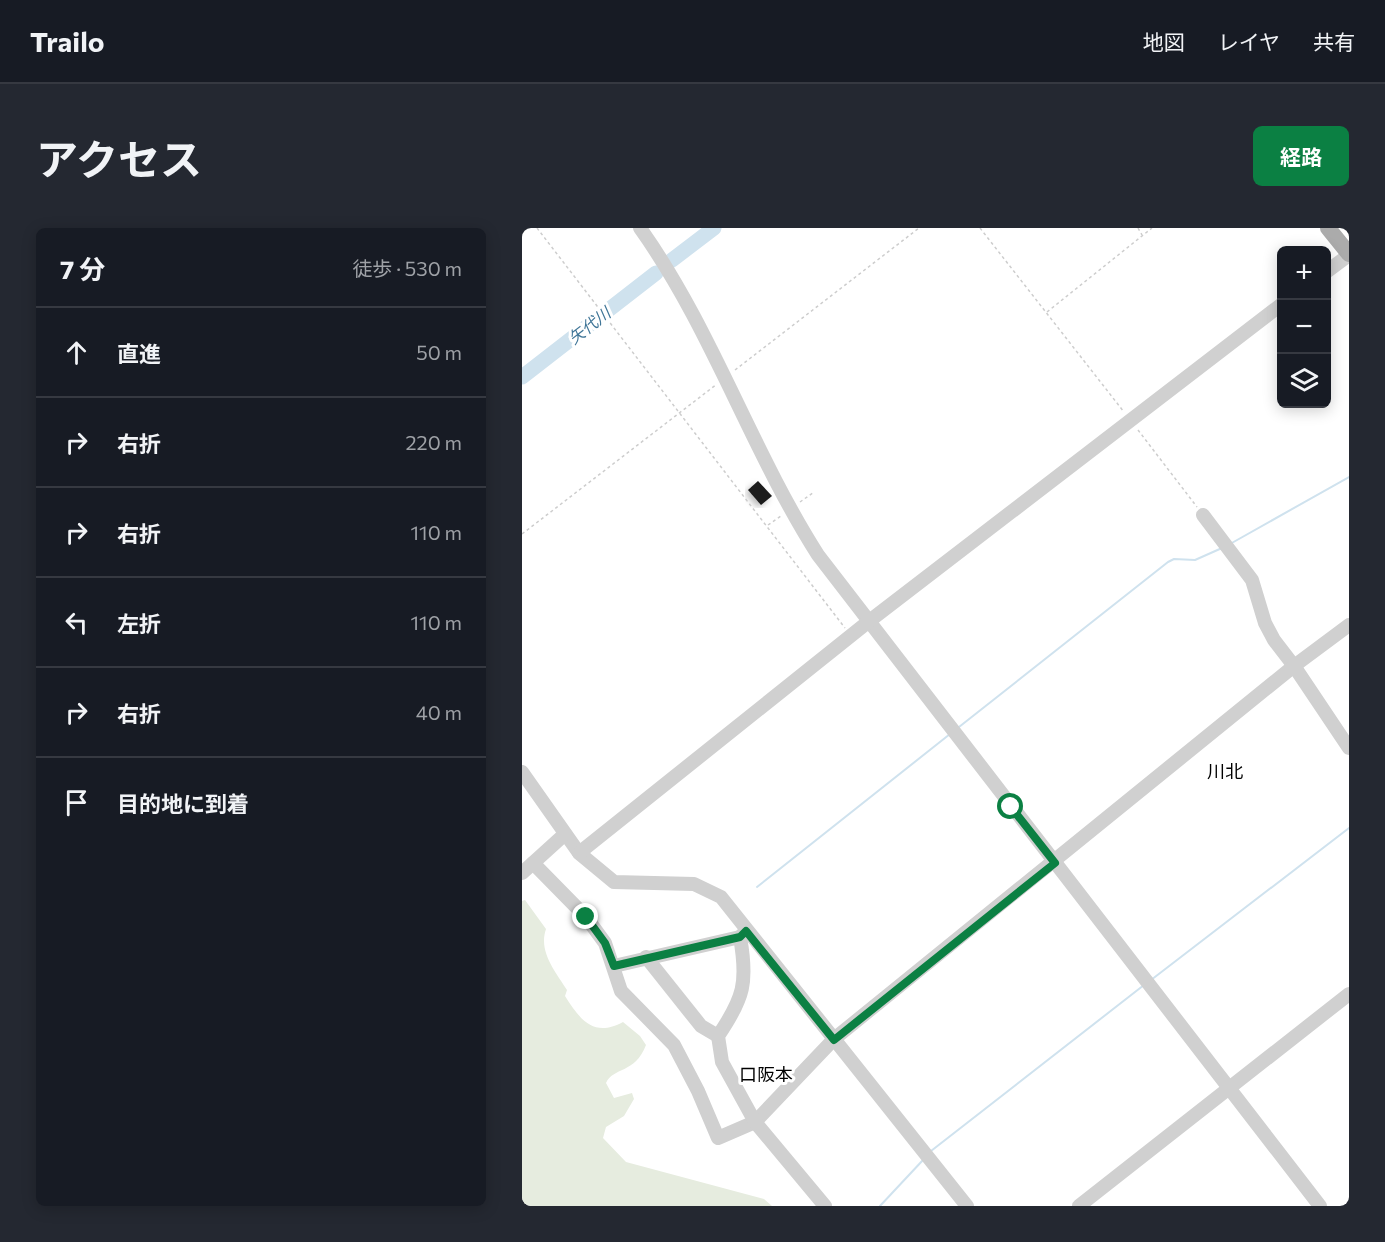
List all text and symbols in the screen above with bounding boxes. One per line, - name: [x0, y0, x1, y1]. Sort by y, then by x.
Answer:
- text: Trailo: [30, 24, 105, 58]
- text: 地図: [1143, 29, 1185, 54]
- text: レイヤ: [1218, 29, 1280, 54]
- text: 共有: [1313, 29, 1355, 54]
- button: 経路: [1253, 126, 1349, 186]
- text: アクセス: [36, 132, 202, 184]
- map controls: [1277, 246, 1331, 408]
- button: +: [1277, 246, 1331, 300]
- text: 7 分: [60, 253, 105, 284]
- text: 徒歩 · 530 m: [352, 256, 462, 280]
- button: −: [1277, 300, 1331, 354]
- water label: 矢代川: [564, 302, 615, 347]
- icon: ahead: [60, 336, 93, 369]
- text: 直進: [117, 340, 161, 367]
- text: 50 m: [416, 340, 462, 364]
- button: layers: [1277, 354, 1331, 408]
- icon: right: [60, 426, 93, 459]
- text: 右折: [117, 430, 161, 457]
- text: 220 m: [406, 430, 462, 454]
- icon: right: [60, 516, 93, 549]
- text: 右折: [117, 520, 161, 547]
- text: 110 m: [411, 520, 462, 544]
- icon: left: [60, 606, 93, 639]
- text: 左折: [117, 610, 161, 637]
- text: 110 m: [411, 610, 462, 634]
- icon: right: [60, 696, 93, 729]
- text: 右折: [117, 700, 161, 727]
- text: 40 m: [416, 700, 462, 724]
- district label: 川北: [1207, 760, 1243, 782]
- icon: arrive: [60, 786, 93, 819]
- text: 目的地に到着: [117, 790, 249, 817]
- route start: [997, 793, 1023, 819]
- route end: [572, 903, 598, 929]
- district label: 口阪本: [739, 1063, 793, 1085]

